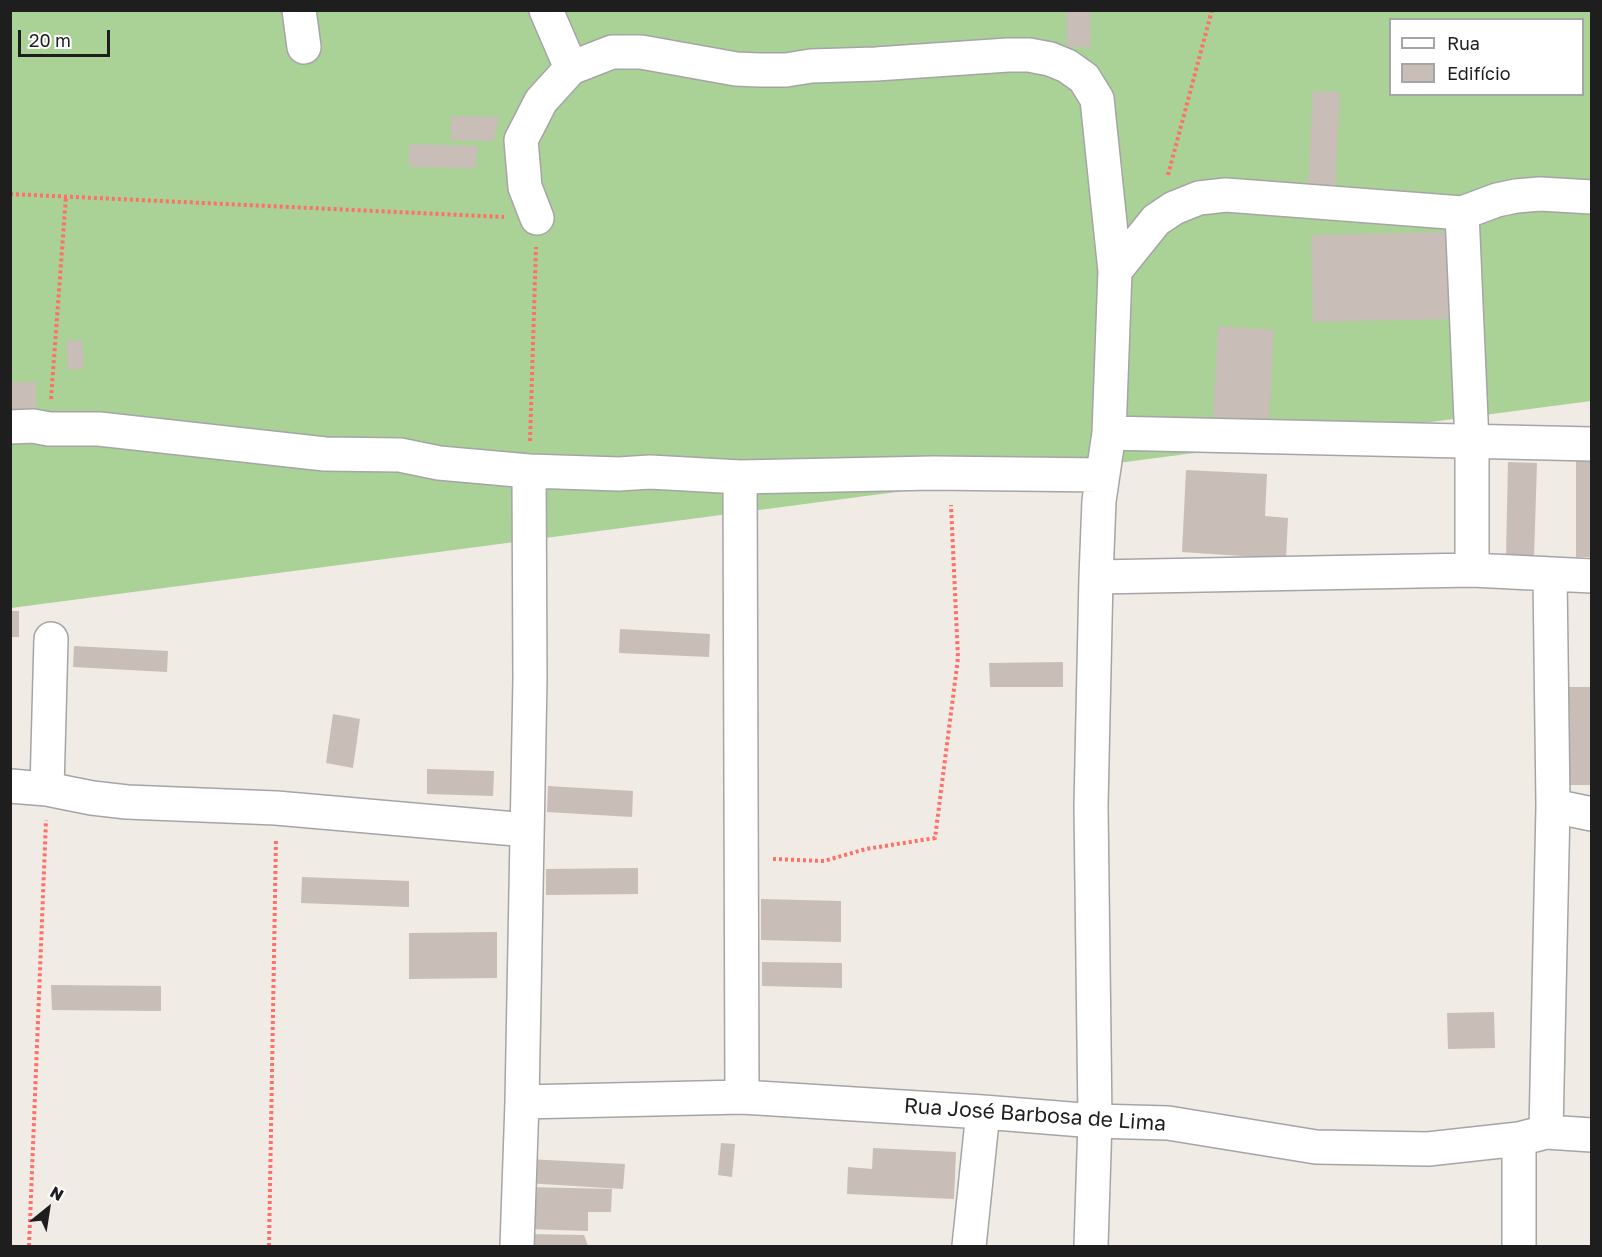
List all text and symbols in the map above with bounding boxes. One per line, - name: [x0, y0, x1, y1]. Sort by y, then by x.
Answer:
- scale bar: [21, 18, 112, 56]
- legend: [1389, 18, 1584, 96]
- text: 20 m: [29, 29, 71, 51]
- text: Rua: [1447, 32, 1480, 54]
- text: Edifício: [1447, 62, 1511, 84]
- street label: Rua José Barbosa de Lima: [903, 1093, 1167, 1137]
- north arrow: [18, 1179, 78, 1239]
- text: N: [47, 1182, 67, 1205]

